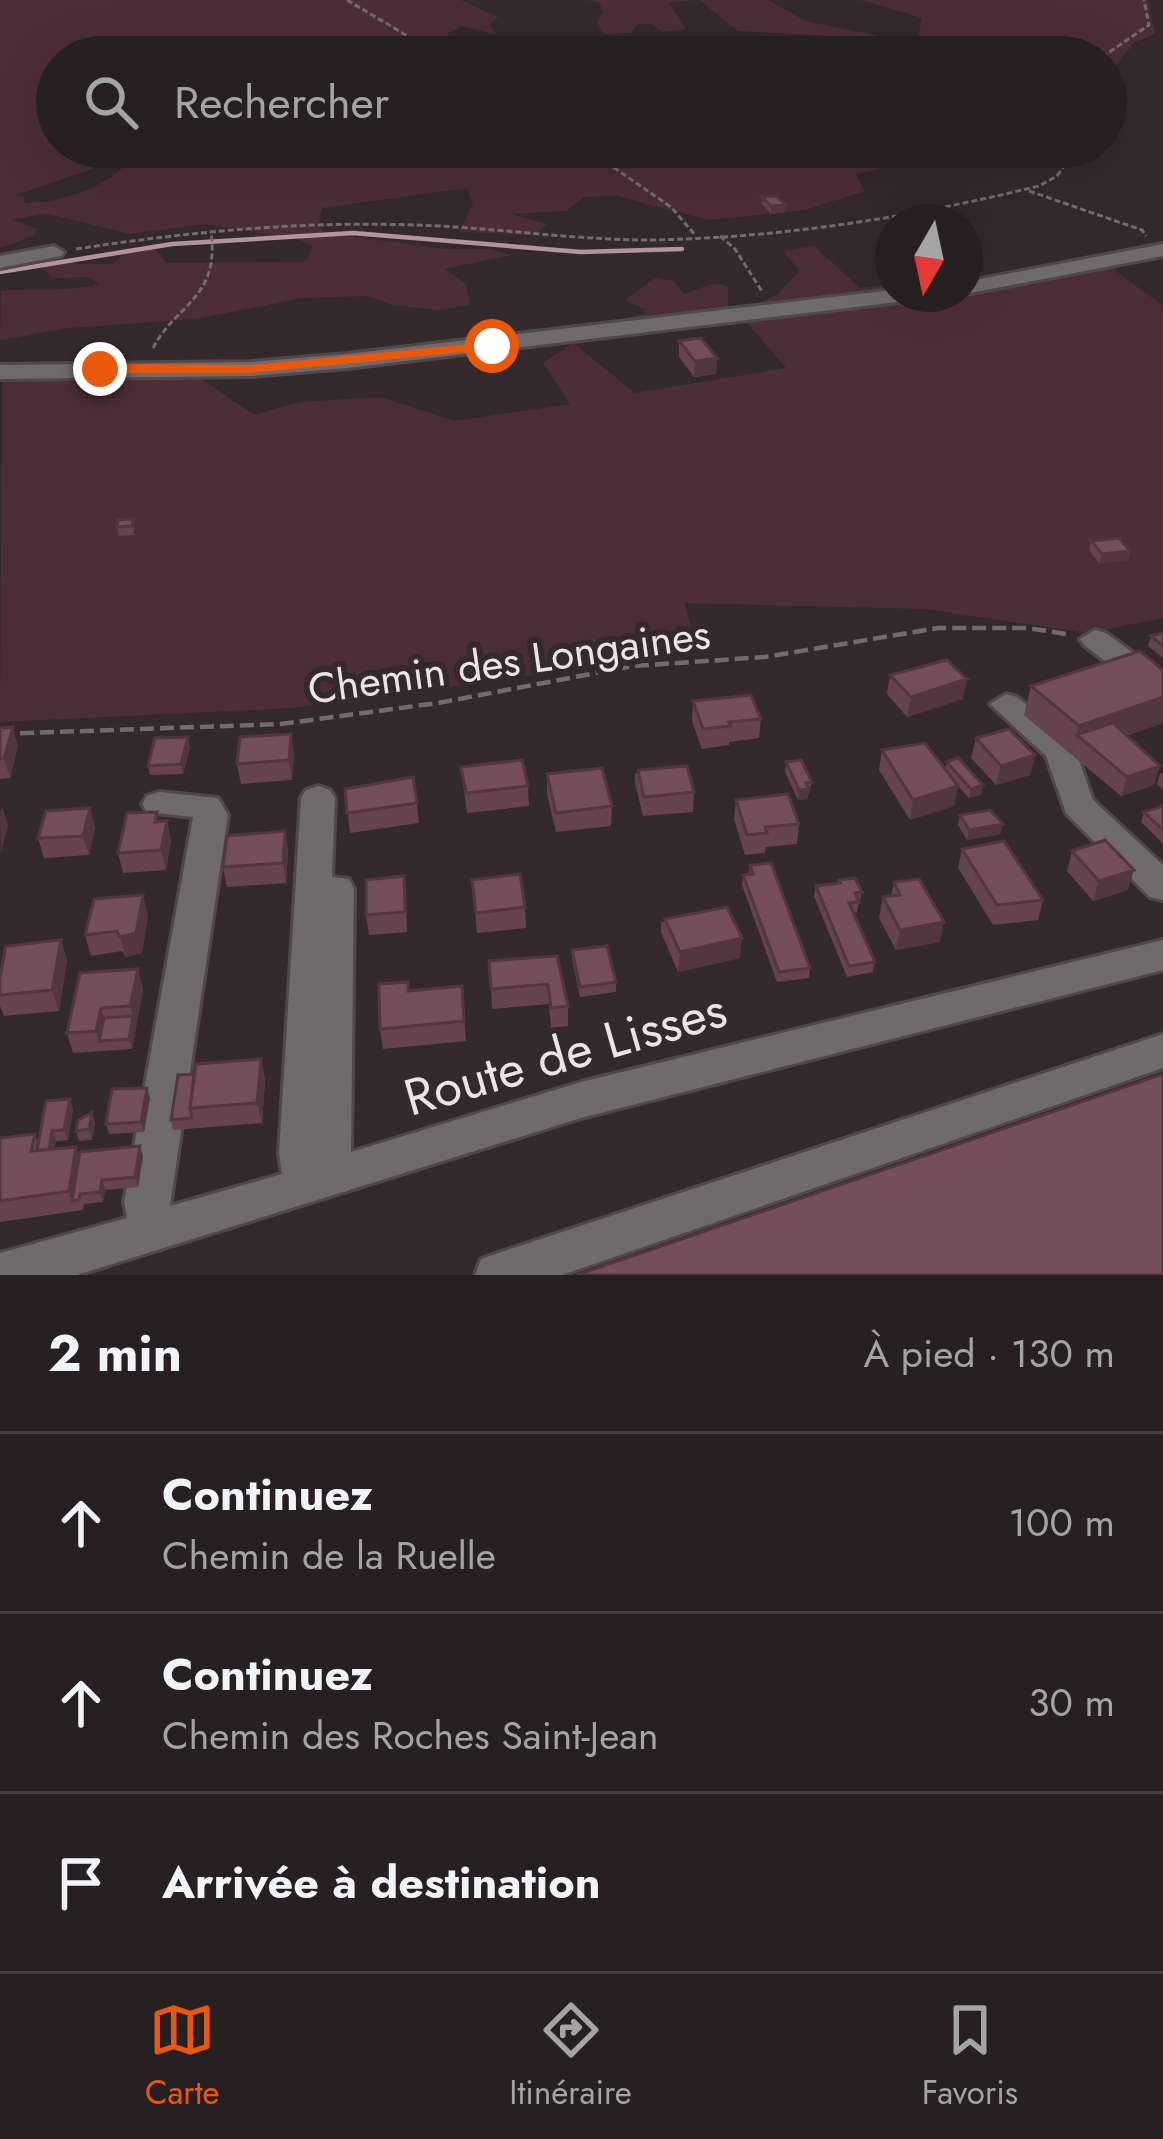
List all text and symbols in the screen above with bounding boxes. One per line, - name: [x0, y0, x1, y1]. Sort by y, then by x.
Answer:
- search box: [36, 36, 1127, 168]
- icon: search: [78, 69, 144, 135]
- text: Rechercher: [174, 70, 389, 135]
- north arrow: [875, 204, 983, 312]
- route start: [465, 319, 519, 373]
- route end: [73, 342, 127, 396]
- street label: Chemin des Longaines: [304, 603, 714, 720]
- street label: Route de Lisses: [395, 972, 735, 1134]
- text: 2 min: [48, 1316, 182, 1390]
- text: À pied · 130 m: [863, 1325, 1115, 1382]
- text: Continuez: [162, 1462, 373, 1527]
- icon: ahead: [48, 1490, 114, 1556]
- text: 100 m: [1009, 1494, 1115, 1551]
- text: Chemin de la Ruelle: [162, 1527, 496, 1584]
- text: Continuez: [162, 1642, 373, 1707]
- icon: ahead: [48, 1670, 114, 1736]
- text: 30 m: [1028, 1674, 1115, 1731]
- text: Chemin des Roches Saint-Jean: [162, 1707, 658, 1764]
- icon: arrive: [48, 1850, 114, 1916]
- text: Arrivée à destination: [162, 1850, 601, 1915]
- tab: Carte: [145, 1997, 220, 2116]
- tab: Itinéraire: [509, 1997, 632, 2116]
- tab: Favoris: [922, 1997, 1018, 2116]

